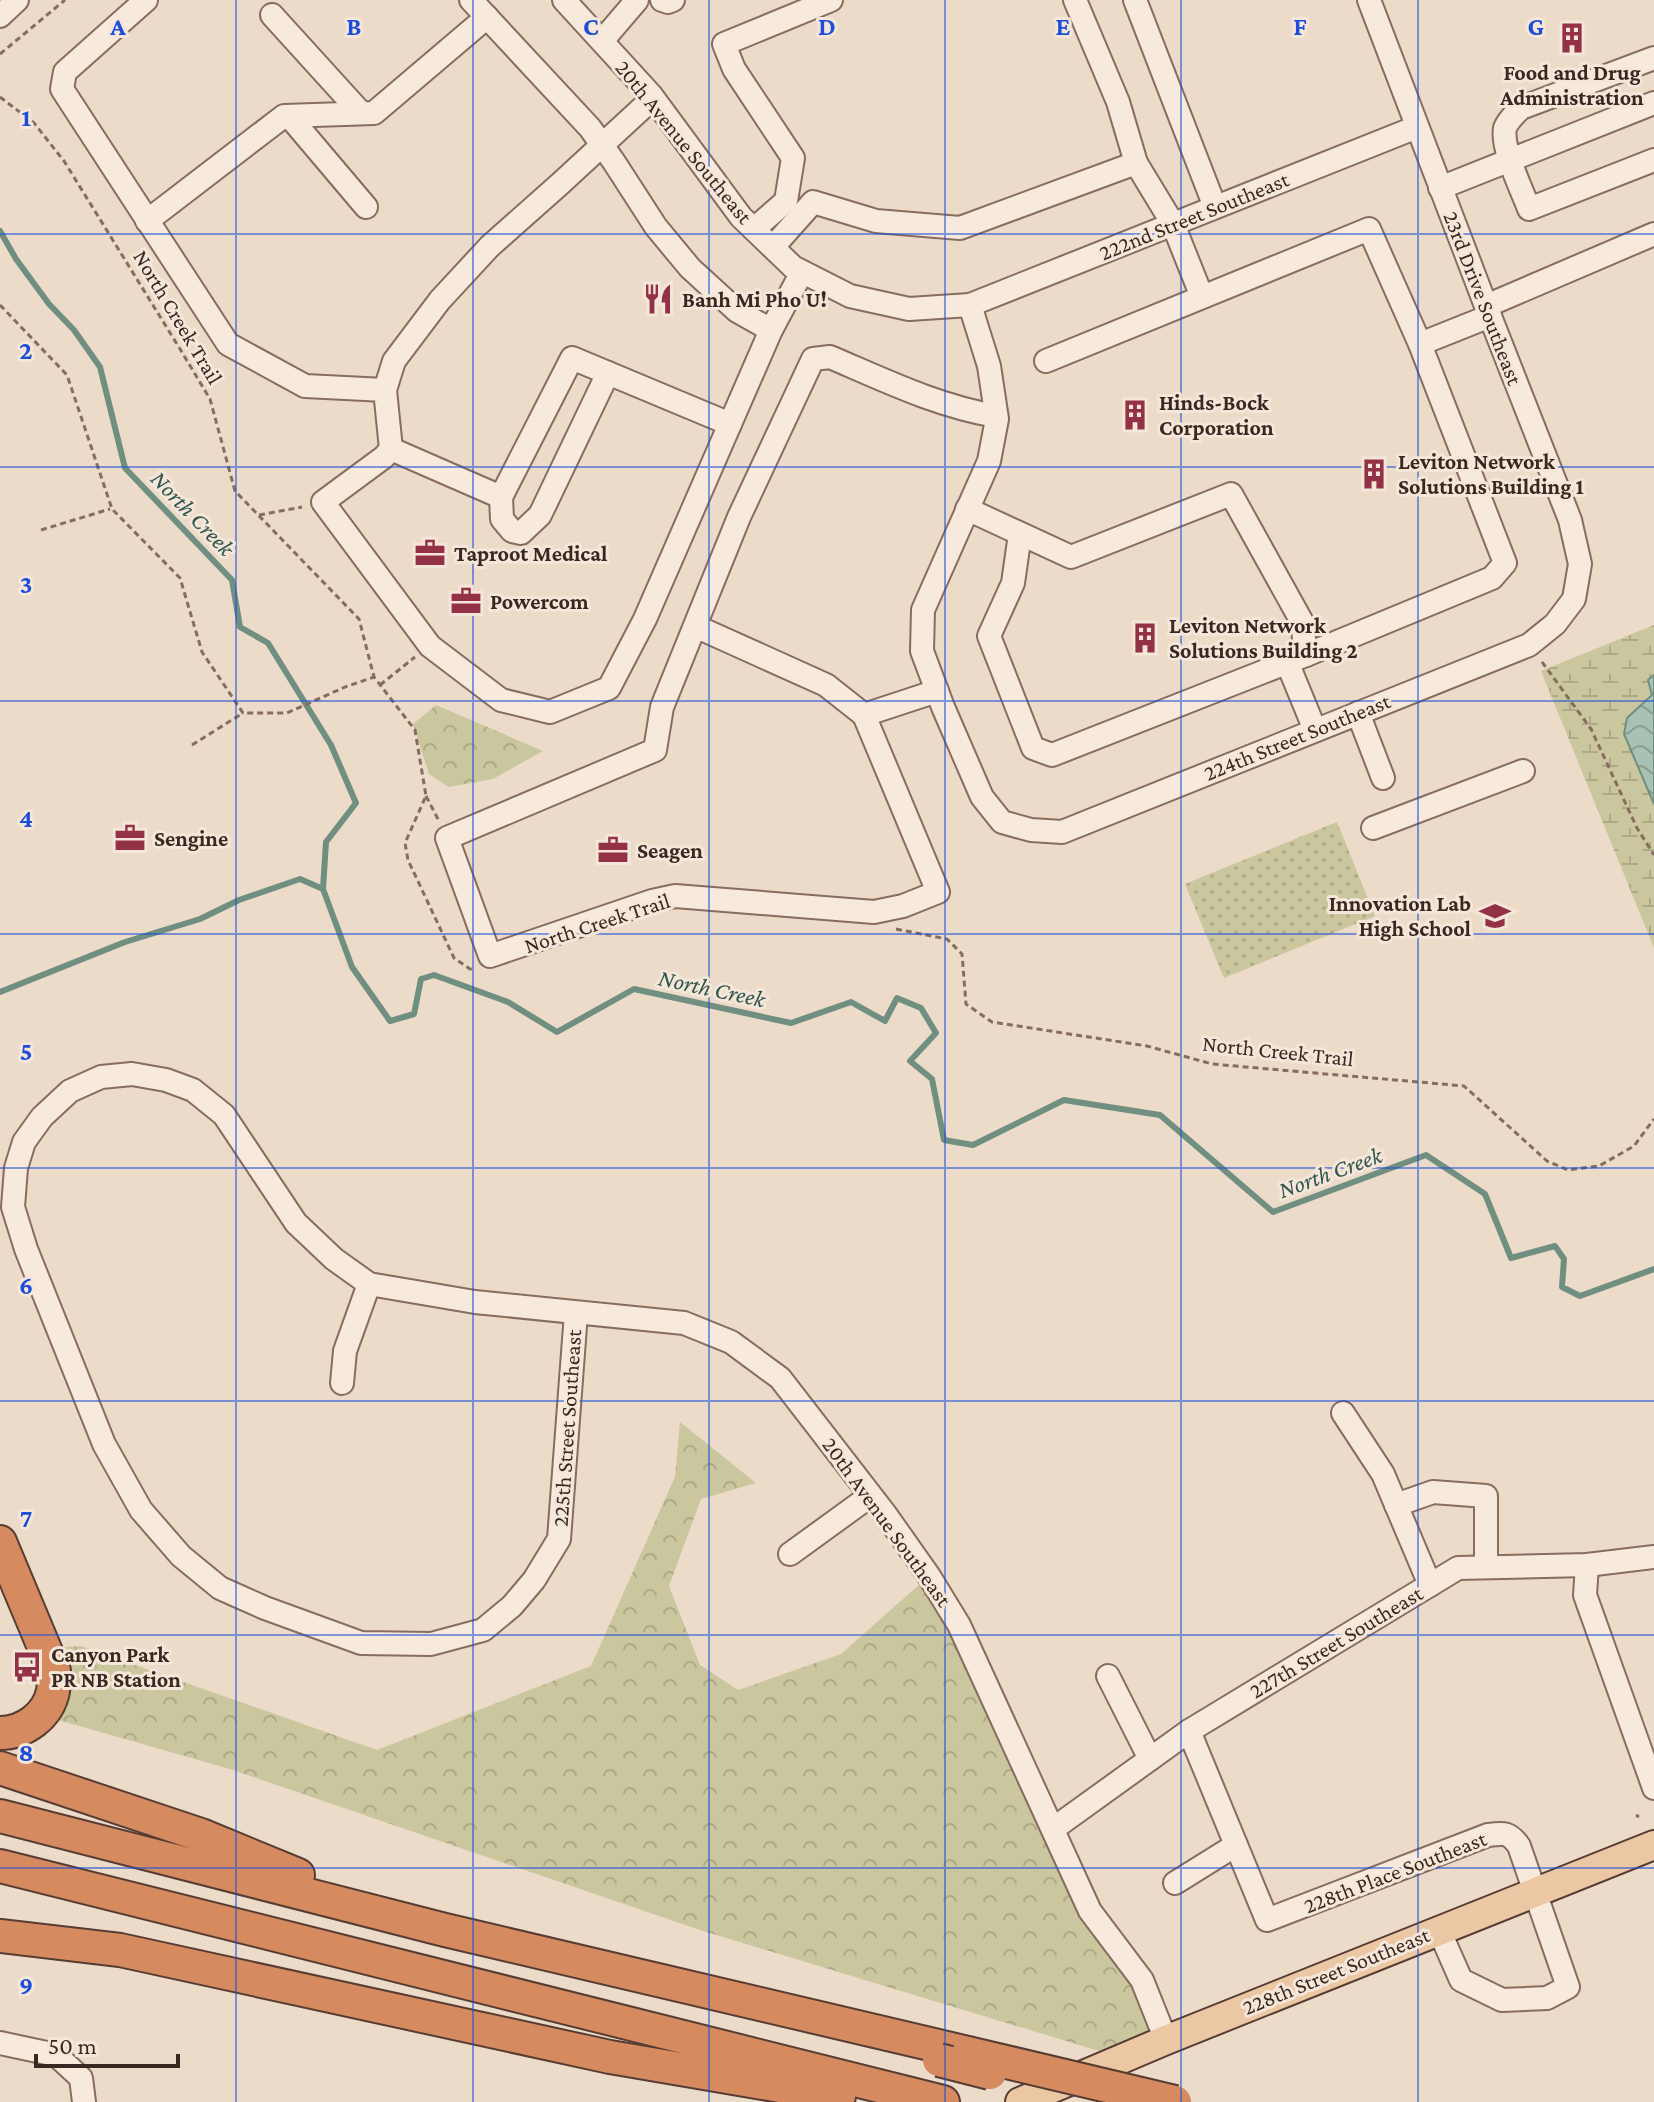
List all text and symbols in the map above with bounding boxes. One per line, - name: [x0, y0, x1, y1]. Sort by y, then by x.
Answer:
- text: A: [109, 12, 126, 41]
- text: B: [346, 12, 362, 41]
- text: C: [583, 12, 599, 41]
- text: D: [818, 12, 836, 41]
- text: E: [1056, 12, 1071, 41]
- text: F: [1293, 12, 1307, 41]
- text: G: [1528, 12, 1544, 41]
- building icon: Food and Drug Administration: [1555, 21, 1589, 55]
- street label: 20th Avenue Southeast: [610, 55, 758, 229]
- place label: Food and Drug Administration: [1499, 60, 1644, 110]
- text: 1: [21, 103, 31, 132]
- street label: 222nd Street Southeast: [1096, 166, 1293, 265]
- street label: 23rd Drive Southeast: [1438, 208, 1528, 389]
- street label: North Creek Trail: [128, 246, 228, 389]
- restaurant icon: Banh Mi Pho U!: [641, 282, 675, 316]
- place label: Banh Mi Pho U!: [682, 287, 827, 312]
- text: 2: [19, 336, 33, 365]
- place label: Hinds-Bock Corporation: [1159, 390, 1274, 440]
- building icon: Hinds-Bock Corporation: [1118, 398, 1152, 432]
- place label: Leviton Network Solutions Building 1: [1398, 449, 1584, 499]
- building icon: Leviton Network Solutions Building 1: [1357, 457, 1391, 491]
- water label: North Creek: [146, 465, 241, 562]
- office icon: Taproot Medical: [413, 536, 447, 570]
- place label: Taproot Medical: [454, 541, 608, 566]
- text: 3: [20, 570, 32, 599]
- office icon: Powercom: [449, 584, 483, 618]
- place label: Powercom: [490, 589, 589, 614]
- place label: Leviton Network Solutions Building 2: [1169, 613, 1358, 663]
- building icon: Leviton Network Solutions Building 2: [1128, 621, 1162, 655]
- street label: 224th Street Southeast: [1200, 688, 1394, 786]
- text: 4: [19, 804, 33, 833]
- office icon: Sengine: [113, 821, 147, 855]
- place label: Sengine: [154, 826, 228, 851]
- office icon: Seagen: [596, 833, 630, 867]
- place label: Seagen: [637, 838, 703, 863]
- street label: North Creek Trail: [521, 888, 673, 958]
- place label: Innovation Lab High School: [1329, 891, 1472, 941]
- school or university icon: Innovation Lab High School: [1478, 899, 1512, 933]
- water label: North Creek: [656, 964, 769, 1013]
- street label: North Creek Trail: [1201, 1031, 1355, 1071]
- text: 5: [20, 1037, 32, 1066]
- water label: North Creek: [1275, 1140, 1387, 1203]
- text: 6: [19, 1271, 33, 1300]
- street label: 225th Street Southeast: [548, 1328, 586, 1528]
- street label: 20th Avenue Southeast: [817, 1433, 957, 1612]
- text: 7: [20, 1504, 32, 1533]
- street label: 227th Street Southeast: [1245, 1580, 1428, 1704]
- place label: Canyon Park PR NB Station: [51, 1642, 181, 1692]
- bus stop icon: Canyon Park PR NB Station: [10, 1650, 44, 1684]
- text: 8: [18, 1738, 34, 1767]
- street label: 228th Place Southeast: [1300, 1825, 1490, 1918]
- street label: 228th Street Southeast: [1239, 1922, 1434, 2020]
- text: 9: [19, 1971, 33, 2000]
- scale bar: [36, 2018, 178, 2068]
- text: 50 m: [48, 2032, 97, 2059]

